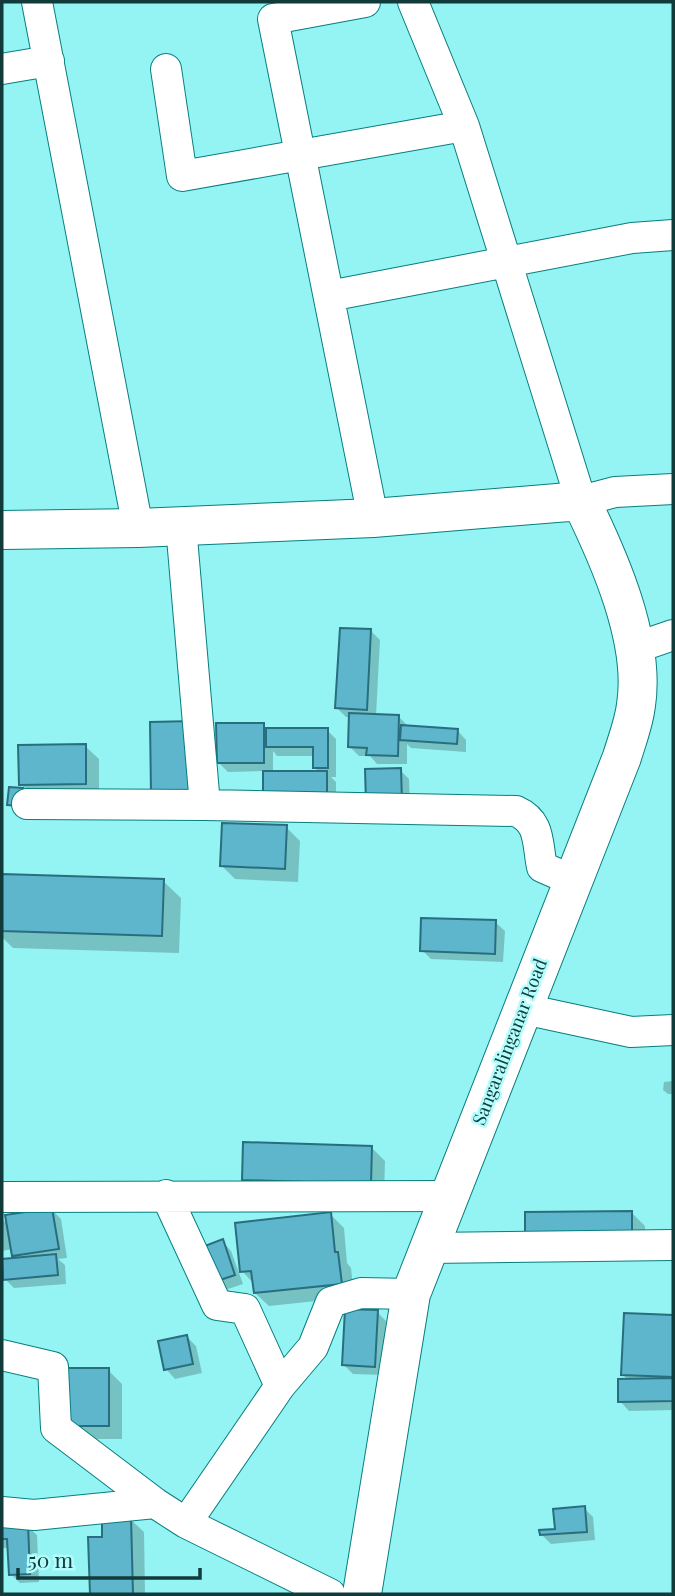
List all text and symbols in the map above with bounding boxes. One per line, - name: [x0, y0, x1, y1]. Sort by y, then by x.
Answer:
- street label: Sangaralinganar Road: [466, 954, 552, 1128]
- scale bar: [18, 1536, 200, 1580]
- text: 50 m: [28, 1545, 74, 1573]

